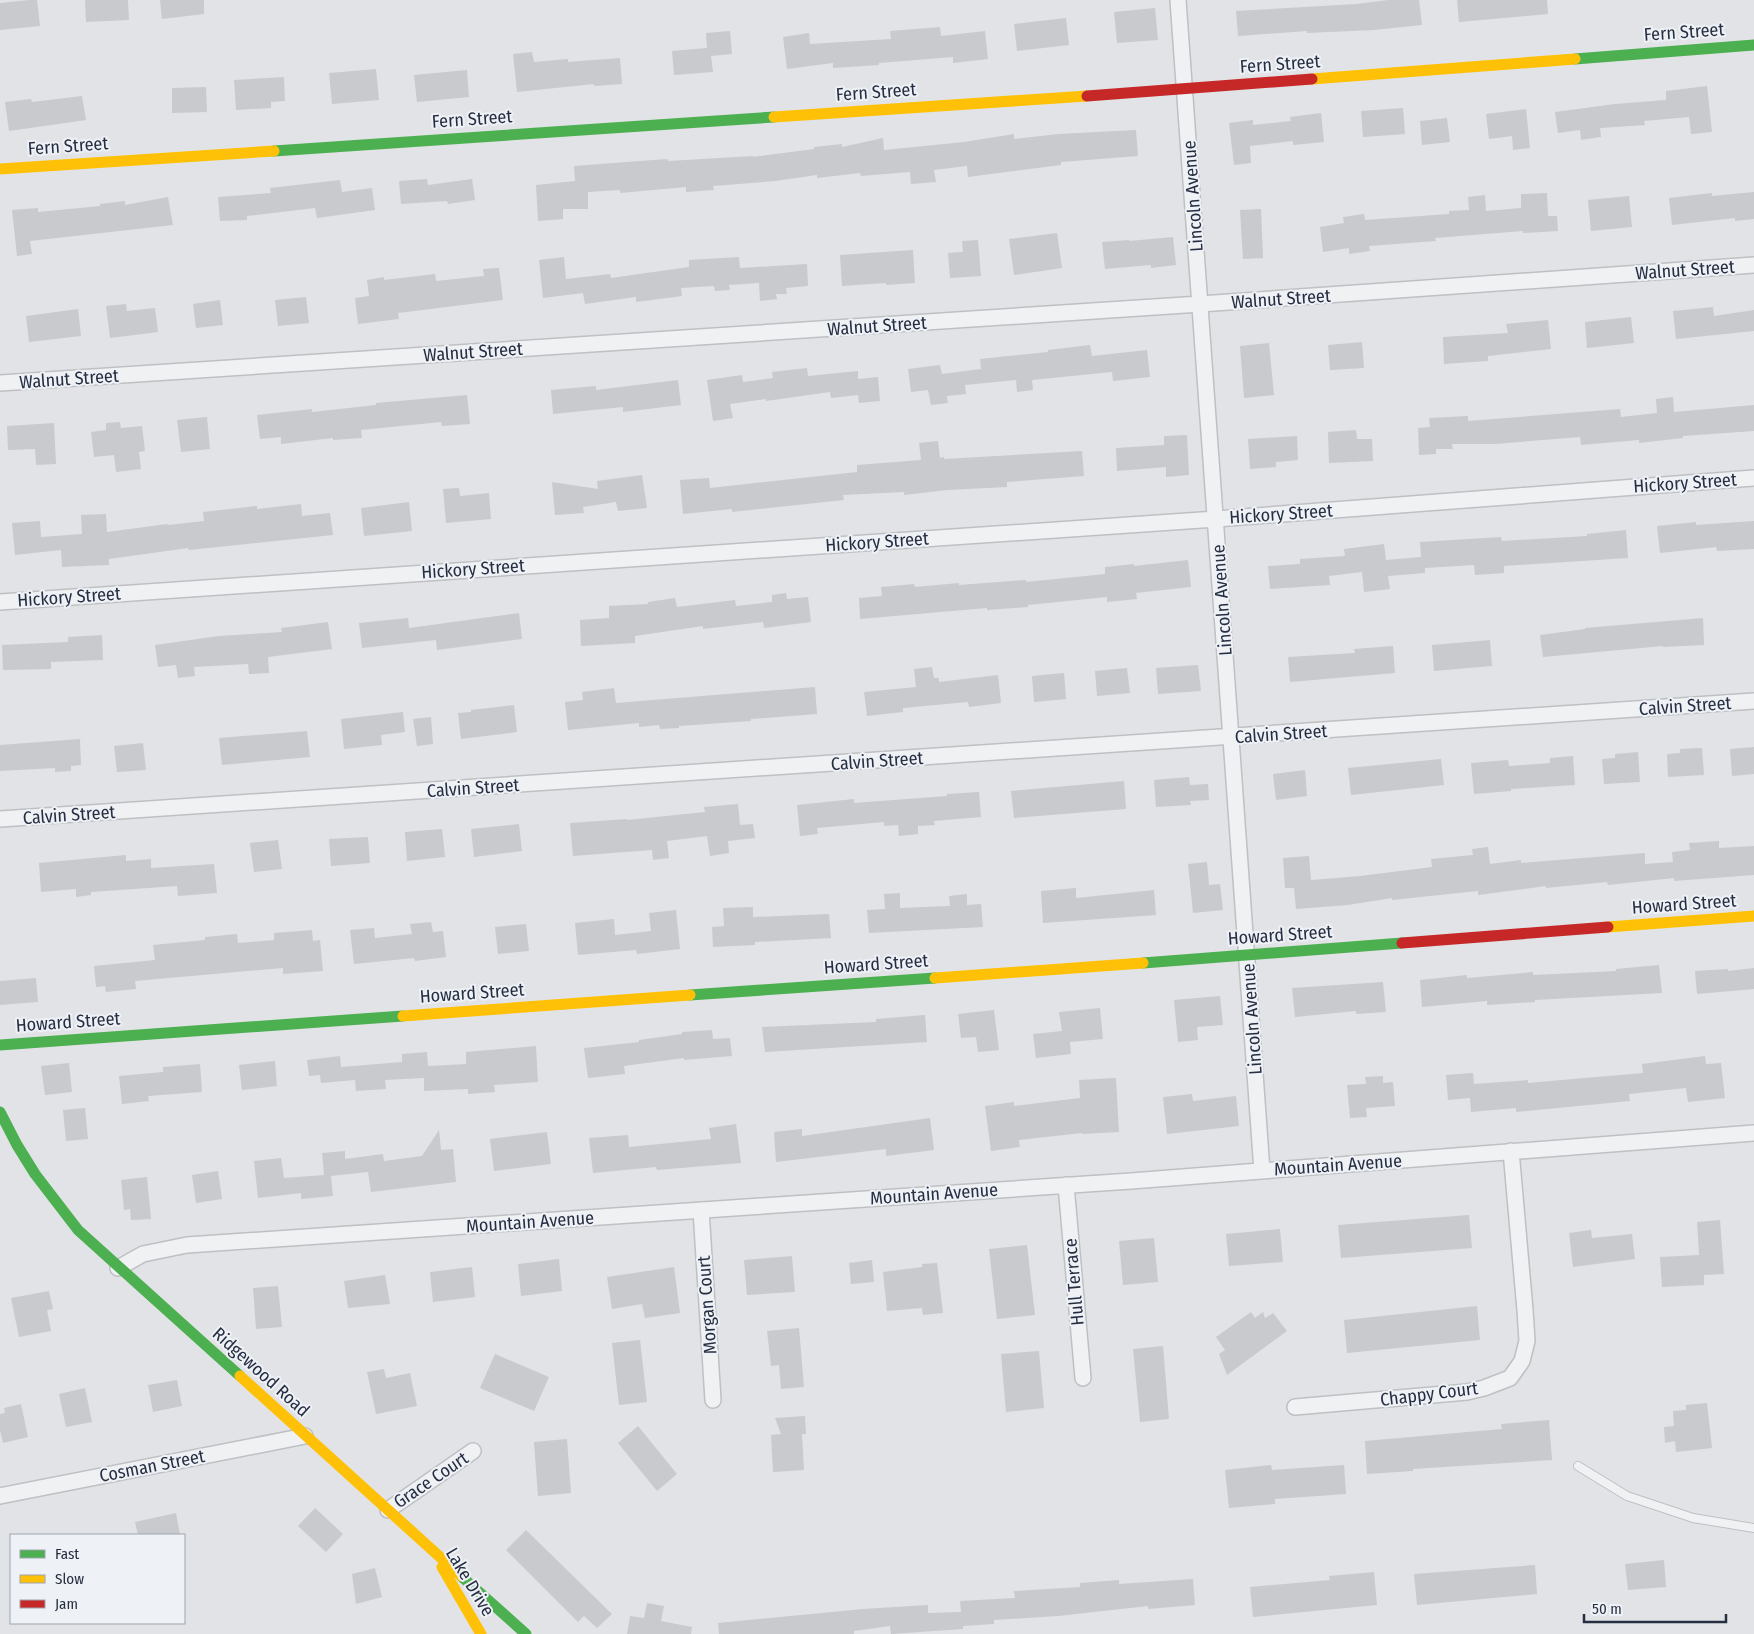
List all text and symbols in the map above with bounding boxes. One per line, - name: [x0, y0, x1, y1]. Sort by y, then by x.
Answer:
- street label: Fern Street: [1643, 18, 1725, 46]
- street label: Fern Street: [1239, 50, 1321, 78]
- street label: Fern Street: [835, 78, 917, 106]
- street label: Fern Street: [431, 105, 513, 133]
- street label: Fern Street: [27, 132, 109, 160]
- street label: Lincoln Avenue: [1178, 140, 1208, 252]
- street label: Walnut Street: [1635, 256, 1736, 284]
- street label: Walnut Street: [1231, 285, 1332, 313]
- street label: Walnut Street: [827, 312, 928, 340]
- street label: Walnut Street: [423, 338, 524, 366]
- street label: Walnut Street: [19, 365, 120, 393]
- street label: Hickory Street: [1633, 468, 1738, 498]
- street label: Hickory Street: [1229, 499, 1334, 529]
- street label: Hickory Street: [825, 527, 930, 557]
- street label: Lincoln Avenue: [1207, 544, 1237, 656]
- street label: Hickory Street: [421, 554, 526, 584]
- street label: Hickory Street: [17, 582, 122, 612]
- street label: Calvin Street: [1638, 692, 1732, 720]
- street label: Calvin Street: [1234, 720, 1328, 748]
- street label: Calvin Street: [830, 747, 924, 775]
- street label: Calvin Street: [426, 774, 520, 802]
- street label: Calvin Street: [22, 801, 116, 829]
- street label: Howard Street: [1631, 889, 1737, 919]
- street label: Howard Street: [1227, 920, 1333, 950]
- street label: Howard Street: [823, 949, 929, 979]
- street label: Lincoln Avenue: [1237, 963, 1267, 1075]
- street label: Howard Street: [419, 978, 525, 1008]
- street label: Howard Street: [15, 1007, 121, 1037]
- street label: Mountain Avenue: [1273, 1150, 1403, 1180]
- street label: Mountain Avenue: [869, 1179, 999, 1209]
- street label: Mountain Avenue: [465, 1207, 595, 1237]
- street label: Hull Terrace: [1059, 1237, 1089, 1326]
- street label: Morgan Court: [693, 1255, 721, 1355]
- street label: Ridgewood Road: [208, 1323, 314, 1421]
- street label: Chappy Court: [1379, 1377, 1479, 1411]
- street label: Cosman Street: [98, 1445, 207, 1487]
- street label: Grace Court: [390, 1447, 473, 1513]
- legend: [10, 1534, 185, 1624]
- street label: Lake Drive: [441, 1544, 499, 1620]
- text: Fast: [55, 1545, 79, 1563]
- text: Slow: [55, 1570, 84, 1588]
- scale bar: [1584, 1592, 1726, 1624]
- text: Jam: [55, 1595, 78, 1613]
- text: 50 m: [1592, 1600, 1622, 1618]

